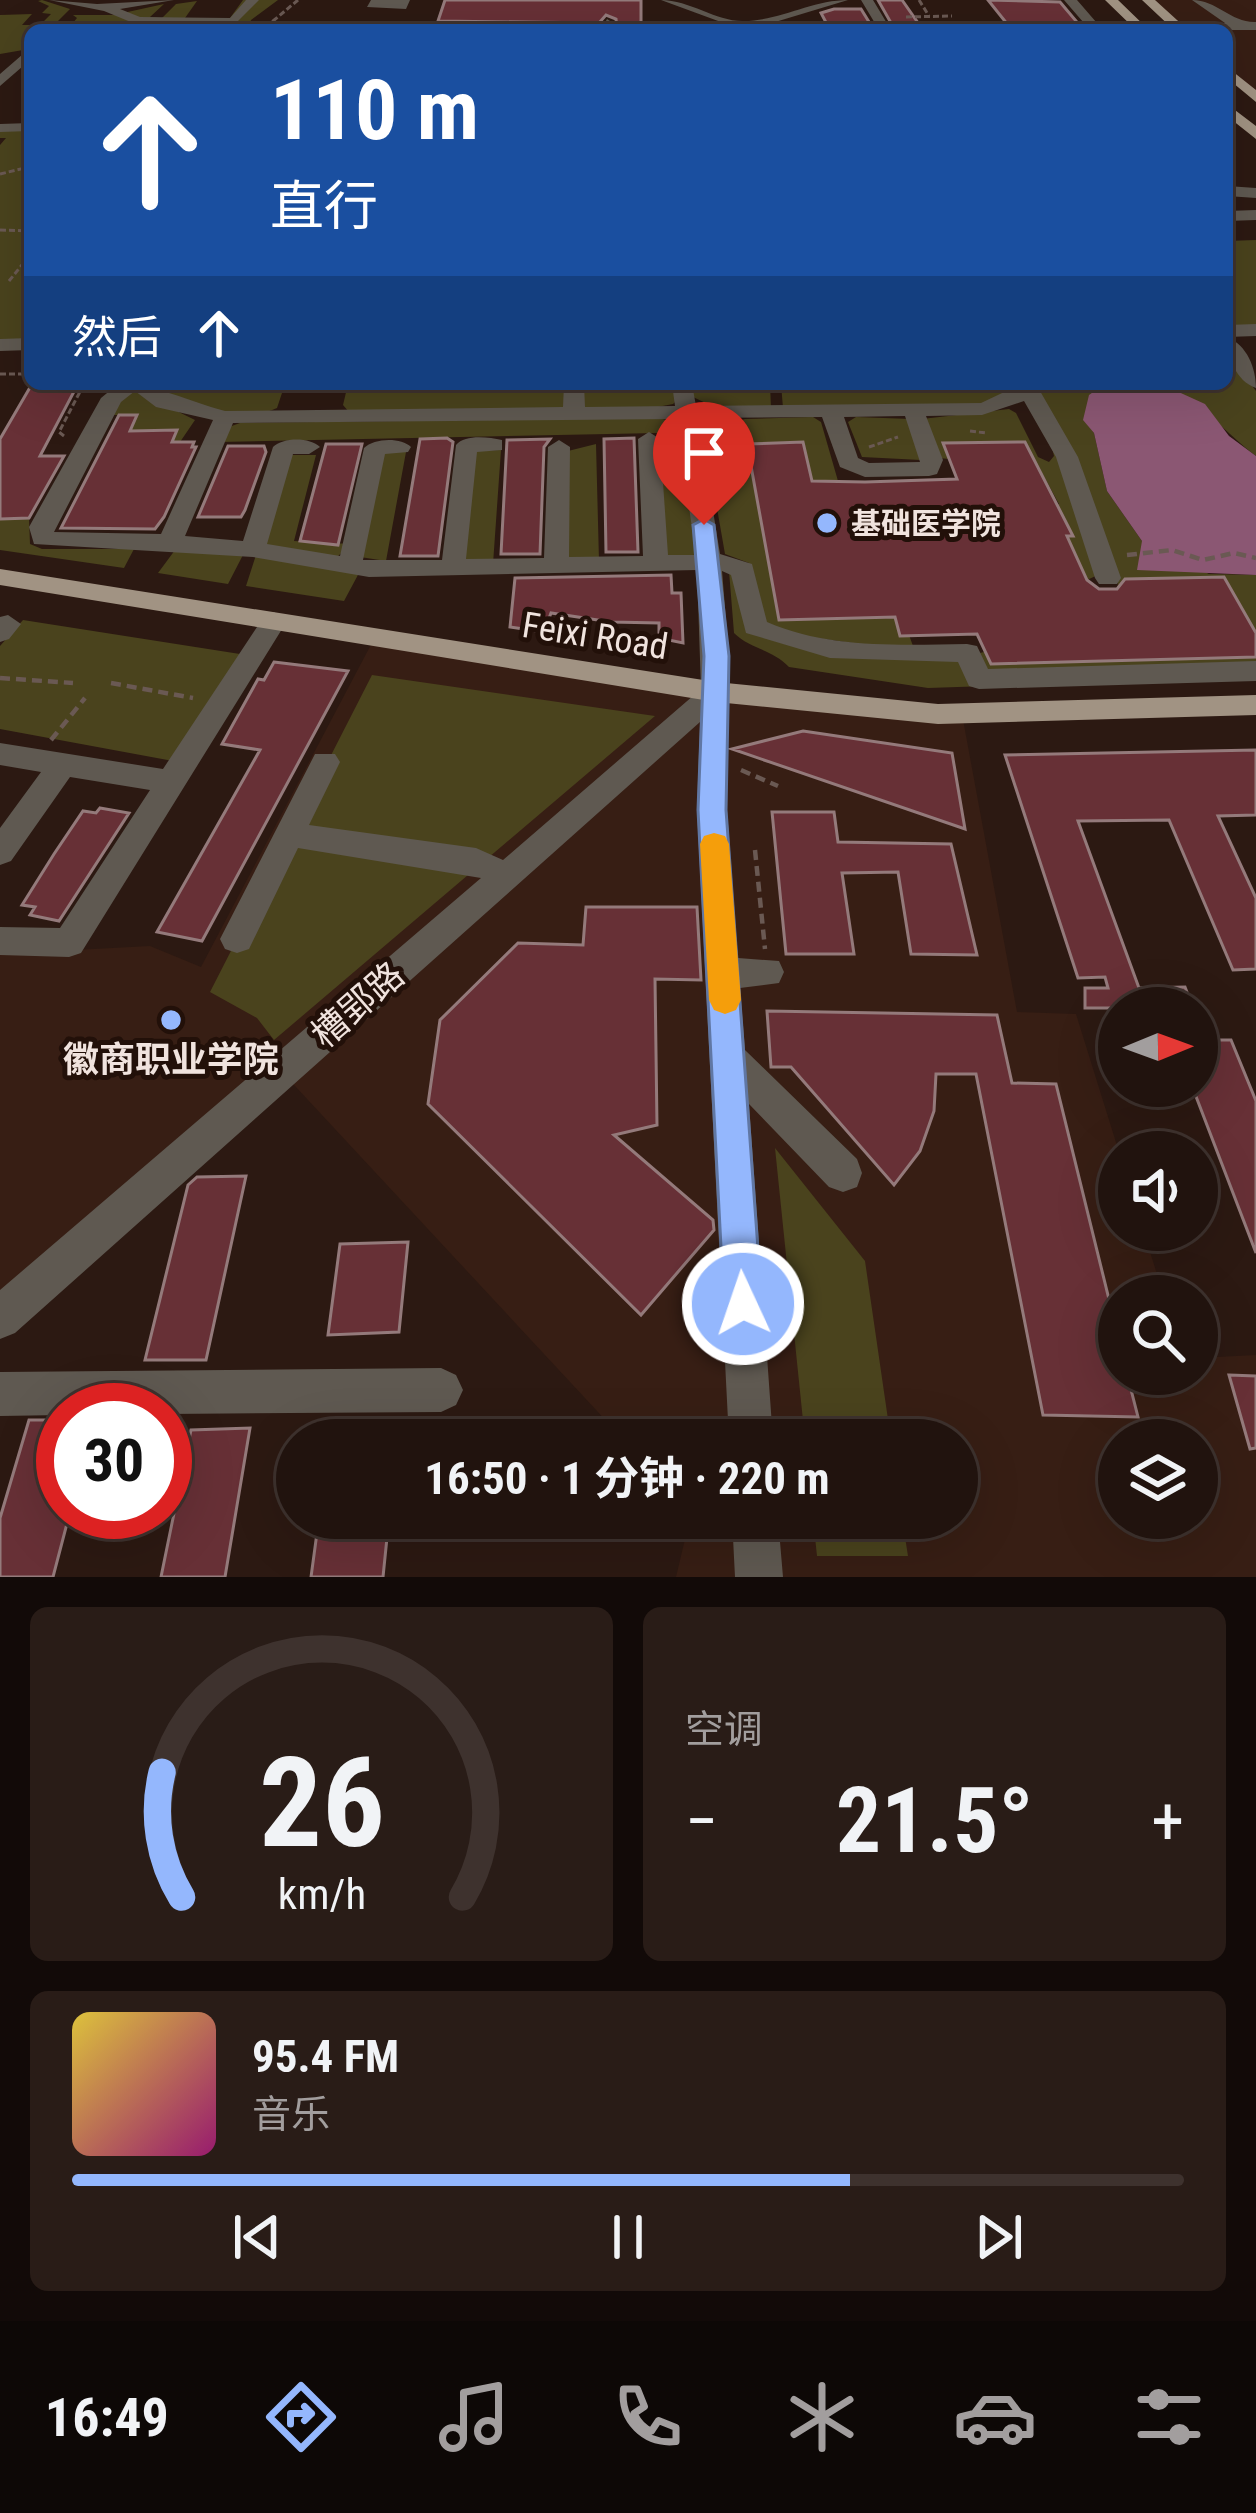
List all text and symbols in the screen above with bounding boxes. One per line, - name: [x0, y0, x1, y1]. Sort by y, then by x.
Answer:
- text: 110 m: [270, 61, 479, 160]
- icon: ahead: [72, 72, 228, 228]
- text: 直行: [270, 175, 378, 238]
- icon: ahead: [186, 300, 252, 366]
- text: 然后: [72, 311, 162, 364]
- pin: [653, 402, 755, 525]
- icon: arrive: [671, 420, 737, 486]
- place label: 基础医学院: [851, 506, 1001, 541]
- marker: 基础医学院: [814, 510, 840, 536]
- street label: Feixi Road: [519, 604, 671, 668]
- street label: 槽郢路: [303, 954, 413, 1056]
- north arrow: [1098, 987, 1218, 1107]
- map controls: [1098, 987, 1218, 1539]
- marker: 徽商职业学院: [158, 1007, 184, 1033]
- place label: 徽商职业学院: [63, 1039, 279, 1081]
- button: sound: [1098, 1131, 1218, 1251]
- position arrow: [680, 1241, 806, 1367]
- button: search: [1098, 1275, 1218, 1395]
- speed limit sign: 30: [36, 1383, 192, 1539]
- button: layers: [1098, 1419, 1218, 1539]
- text: 16:50 · 1 分钟 · 220 m: [424, 1452, 830, 1505]
- text: 空调: [685, 1707, 763, 1753]
- text: 26: [258, 1730, 385, 1876]
- text: 21.5°: [836, 1769, 1033, 1874]
- text: −: [685, 1783, 718, 1860]
- text: +: [1151, 1783, 1184, 1860]
- text: km/h: [277, 1869, 366, 1919]
- text: 95.4 FM: [252, 2030, 399, 2083]
- text: 音乐: [252, 2092, 330, 2138]
- icon: previous: [224, 2204, 290, 2270]
- icon: pause: [595, 2204, 661, 2270]
- icon: next: [966, 2204, 1032, 2270]
- icon: directions: [259, 2375, 343, 2459]
- icon: music: [432, 2375, 516, 2459]
- icon: phone: [606, 2375, 690, 2459]
- icon: climate: [780, 2375, 864, 2459]
- icon: car: [953, 2375, 1037, 2459]
- icon: filters: [1127, 2375, 1211, 2459]
- text: 16:49: [45, 2386, 169, 2449]

